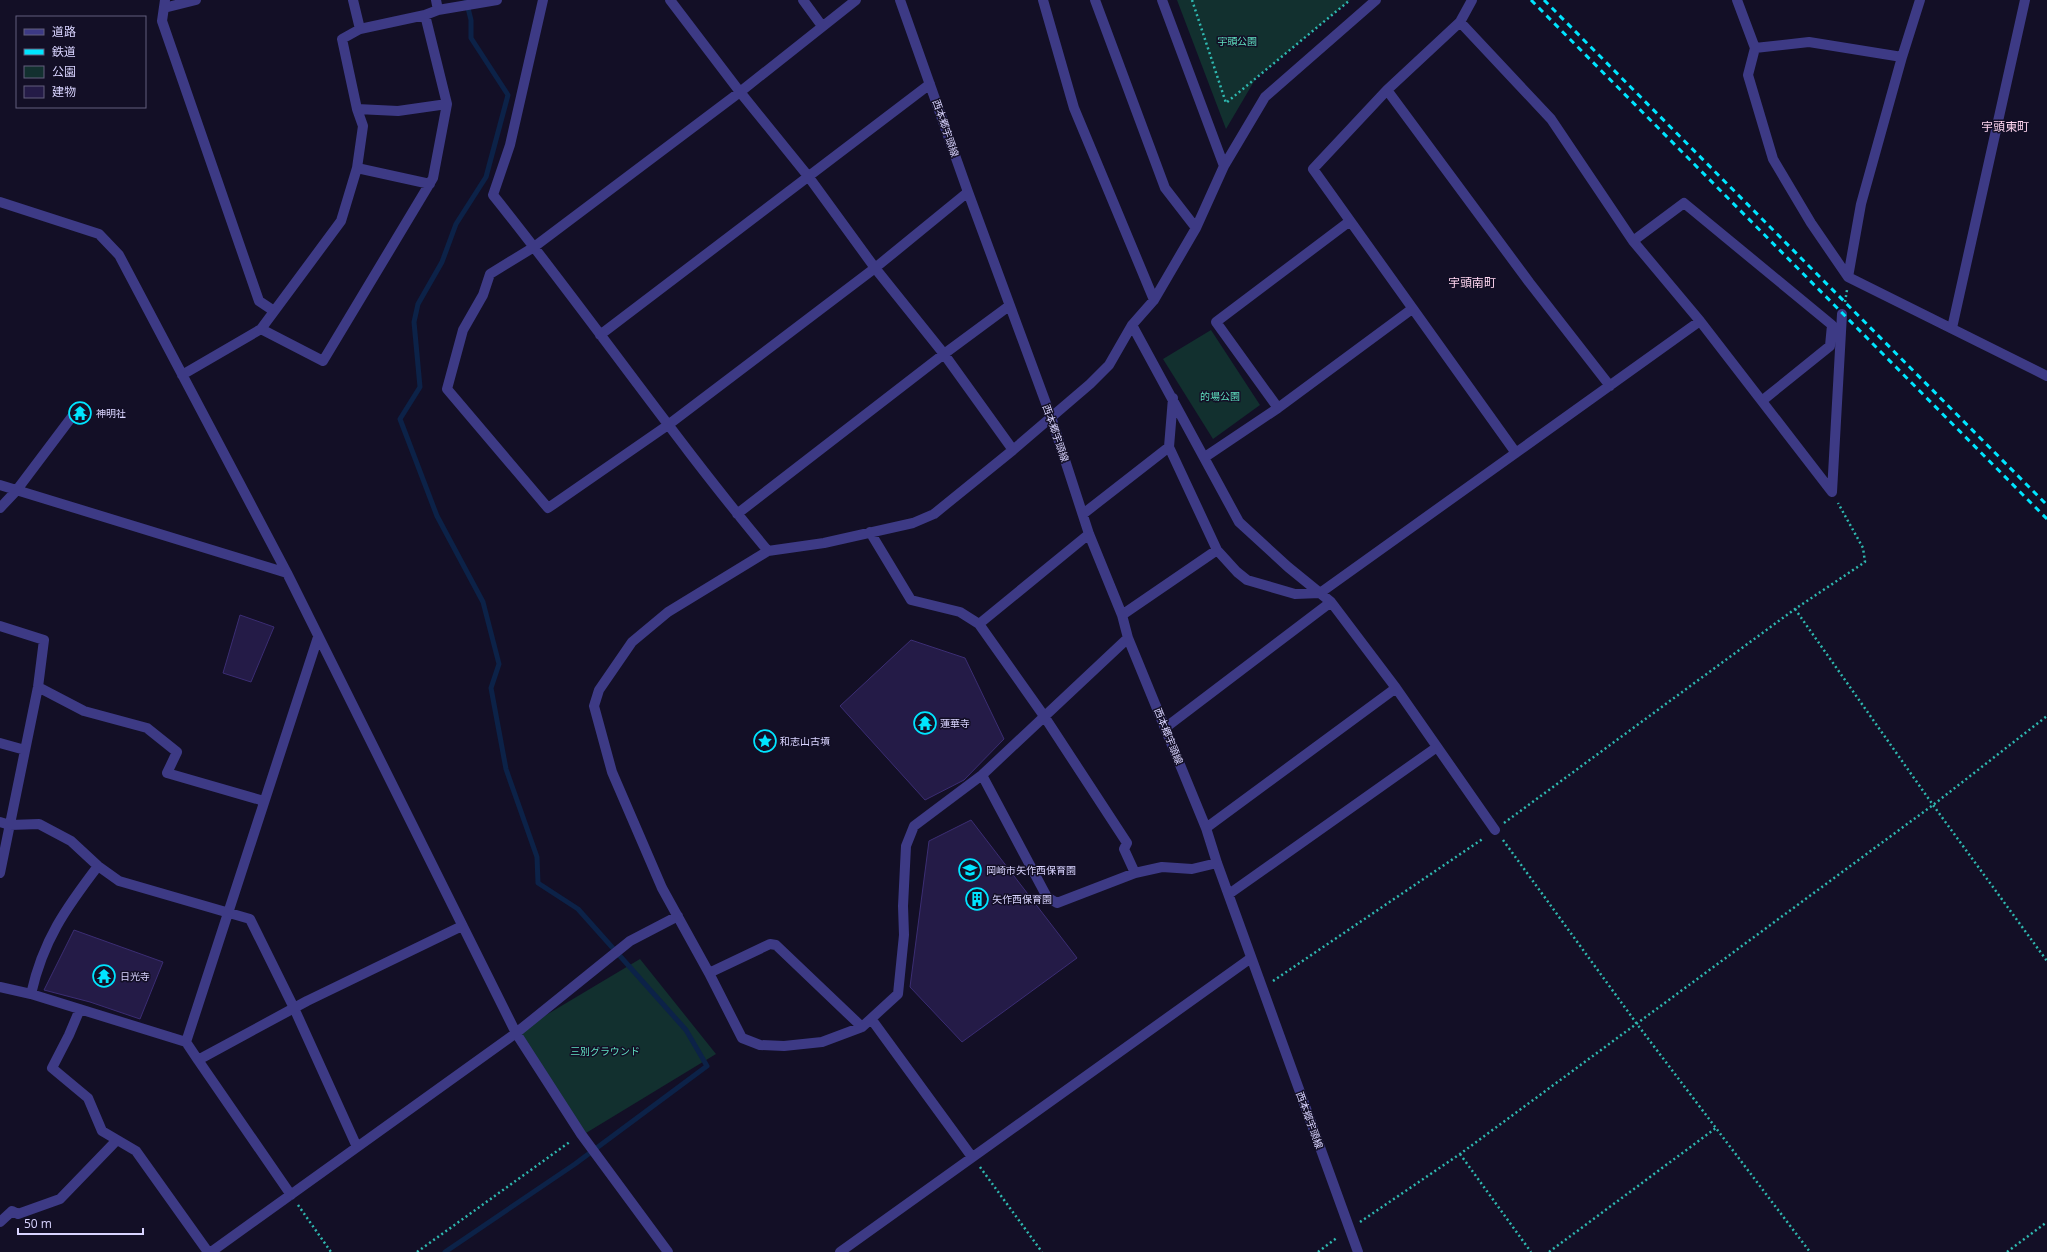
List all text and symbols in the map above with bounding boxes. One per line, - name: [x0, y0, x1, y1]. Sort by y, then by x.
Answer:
- legend: [16, 16, 146, 108]
- text: 道路: [52, 23, 76, 40]
- park label: 宇頭公園: [1217, 34, 1257, 48]
- text: 鉄道: [52, 43, 76, 60]
- text: 公園: [52, 63, 76, 80]
- text: 建物: [52, 83, 76, 100]
- street label: 西本郷宇頭線: [930, 97, 962, 159]
- district label: 宇頭東町: [1981, 118, 2029, 135]
- district label: 宇頭南町: [1448, 274, 1496, 291]
- park label: 的場公園: [1200, 389, 1240, 403]
- temple icon: 神明社: [67, 400, 93, 426]
- street label: 西本郷宇頭線: [1040, 402, 1072, 464]
- place label: 神明社: [96, 406, 126, 420]
- street label: 西本郷宇頭線: [1151, 706, 1187, 766]
- temple icon: 蓮華寺: [912, 710, 938, 736]
- place label: 蓮華寺: [940, 716, 970, 730]
- place icon: 和志山古墳: [752, 728, 778, 754]
- place label: 和志山古墳: [780, 734, 830, 748]
- school or university icon: 岡崎市矢作西保育園: [957, 857, 983, 883]
- place label: 岡崎市矢作西保育園: [986, 863, 1076, 877]
- building icon: 矢作西保育園: [964, 886, 990, 912]
- place label: 矢作西保育園: [992, 892, 1052, 906]
- temple icon: 日光寺: [91, 963, 117, 989]
- place label: 日光寺: [120, 969, 150, 983]
- park label: 三別グラウンド: [570, 1044, 640, 1058]
- street label: 西本郷宇頭線: [1293, 1089, 1327, 1151]
- scale bar: [18, 1210, 143, 1236]
- text: 50 m: [24, 1215, 52, 1232]

